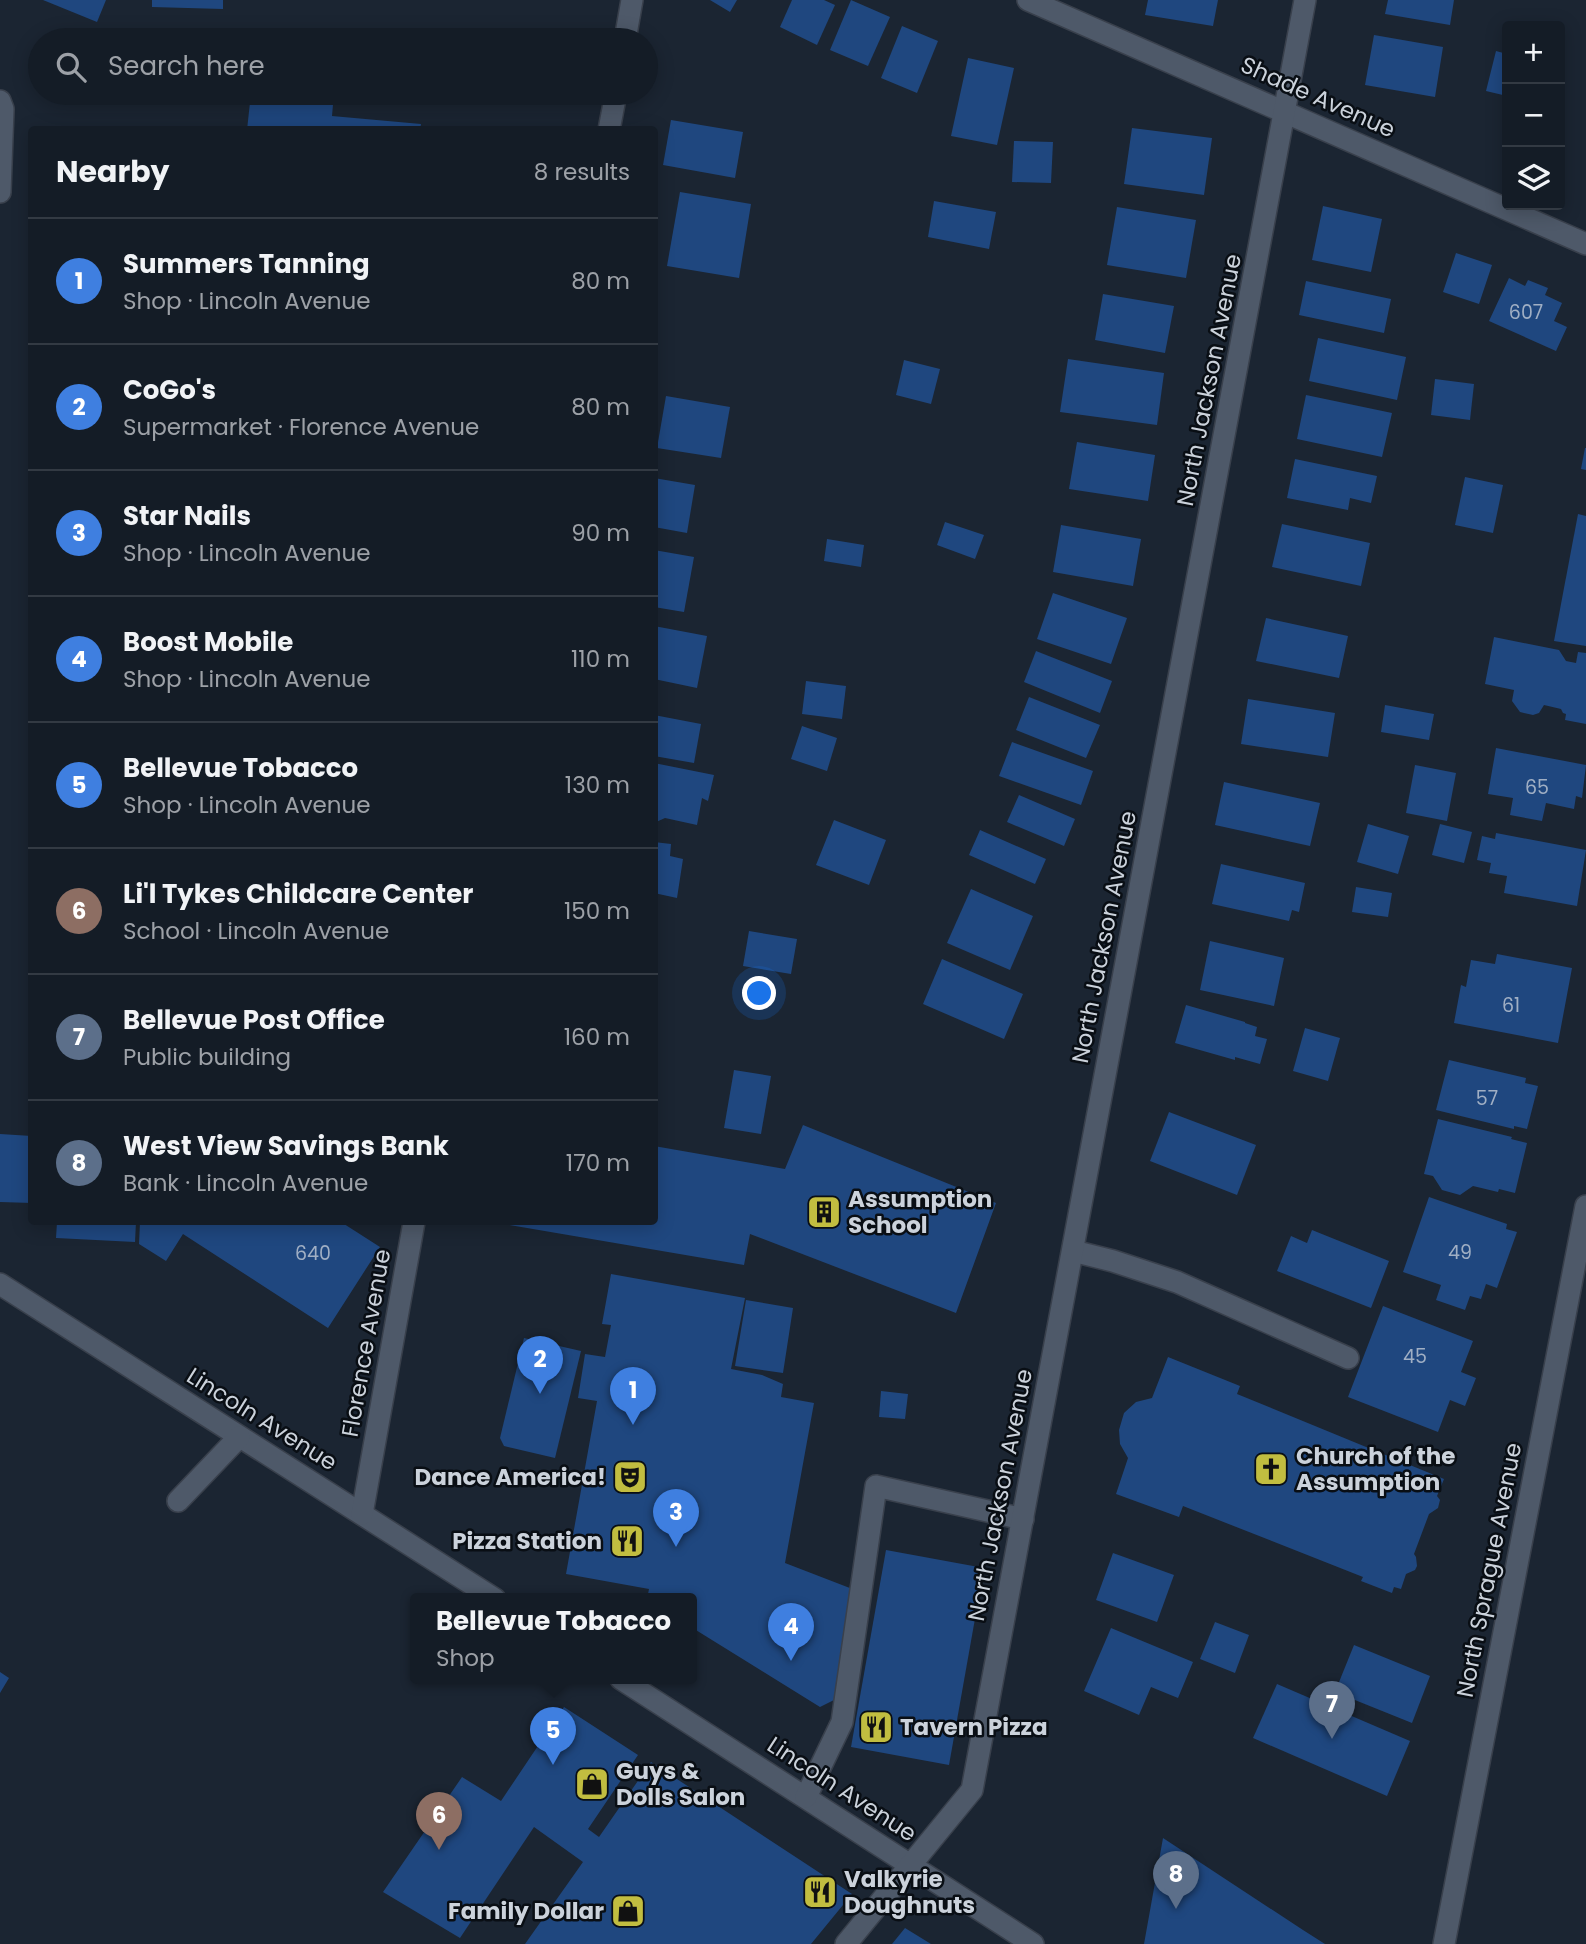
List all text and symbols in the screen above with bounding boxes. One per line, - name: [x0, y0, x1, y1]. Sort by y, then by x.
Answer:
- map controls: [1502, 21, 1565, 210]
- button: +: [1502, 21, 1565, 84]
- search box: [28, 28, 658, 105]
- icon: search: [52, 48, 90, 86]
- text: Search here: [108, 48, 265, 84]
- street label: Shade Avenue: [1236, 49, 1400, 145]
- button: −: [1502, 84, 1565, 147]
- button: layers: [1502, 147, 1565, 210]
- text: Nearby: [56, 150, 170, 193]
- text: 8 results: [534, 156, 630, 188]
- text: Summers Tanning: [123, 246, 370, 282]
- street label: North Jackson Avenue: [1169, 251, 1249, 509]
- text: 1: [75, 265, 83, 297]
- text: 80 m: [571, 265, 630, 297]
- text: Shop · Lincoln Avenue: [123, 285, 371, 317]
- house number: 607: [1509, 299, 1543, 326]
- text: CoGo's: [123, 372, 216, 408]
- text: 2: [72, 391, 86, 423]
- text: 80 m: [571, 391, 630, 423]
- text: Supermarket · Florence Avenue: [123, 411, 479, 443]
- text: Star Nails: [123, 498, 251, 534]
- text: 3: [72, 517, 86, 549]
- text: 90 m: [571, 517, 630, 549]
- text: Shop · Lincoln Avenue: [123, 537, 371, 569]
- text: Boost Mobile: [123, 624, 293, 660]
- text: 4: [71, 643, 87, 675]
- text: 110 m: [571, 643, 630, 675]
- text: Shop · Lincoln Avenue: [123, 663, 371, 695]
- text: Bellevue Tobacco: [123, 750, 358, 786]
- text: 5: [72, 769, 86, 801]
- text: 130 m: [565, 769, 630, 801]
- house number: 65: [1525, 774, 1549, 801]
- text: Shop · Lincoln Avenue: [123, 789, 371, 821]
- street label: North Jackson Avenue: [1064, 808, 1144, 1066]
- text: Li'l Tykes Childcare Center: [123, 876, 473, 912]
- text: 6: [72, 895, 86, 927]
- text: 150 m: [564, 895, 630, 927]
- text: School · Lincoln Avenue: [123, 915, 389, 947]
- your location: [742, 976, 776, 1010]
- house number: 61: [1502, 992, 1520, 1019]
- text: Bellevue Post Office: [123, 1002, 385, 1038]
- text: 7: [73, 1021, 85, 1053]
- text: 160 m: [564, 1021, 630, 1053]
- text: Public building: [123, 1041, 291, 1073]
- house number: 57: [1476, 1085, 1498, 1112]
- text: West View Savings Bank: [123, 1128, 449, 1164]
- text: 8: [72, 1147, 86, 1179]
- text: 170 m: [566, 1147, 630, 1179]
- text: Bank · Lincoln Avenue: [123, 1167, 368, 1199]
- place label: Assumption School: [848, 1183, 992, 1241]
- building icon: Assumption School: [805, 1193, 843, 1231]
- house number: 49: [1448, 1239, 1472, 1266]
- house number: 640: [295, 1240, 331, 1267]
- street label: Florence Avenue: [334, 1247, 398, 1439]
- pin: 2: [517, 1336, 563, 1394]
- house number: 45: [1403, 1343, 1427, 1370]
- street label: Lincoln Avenue: [181, 1360, 343, 1478]
- street label: North Jackson Avenue: [960, 1366, 1040, 1624]
- pin: 1: [610, 1367, 656, 1425]
- place label: Church of the Assumption: [1296, 1440, 1455, 1498]
- street label: North Sprague Avenue: [1449, 1440, 1529, 1700]
- church icon: Church of the Assumption: [1252, 1450, 1290, 1488]
- theatre icon: Dance America!: [611, 1458, 649, 1496]
- place label: Dance America!: [415, 1461, 606, 1493]
- pin: 3: [653, 1489, 699, 1547]
- restaurant icon: Pizza Station: [608, 1522, 646, 1560]
- place label: Pizza Station: [452, 1525, 602, 1557]
- popup: [410, 1593, 697, 1684]
- text: Bellevue Tobacco: [436, 1603, 671, 1639]
- pin: 4: [768, 1603, 814, 1661]
- text: Shop: [436, 1642, 494, 1674]
- pin: 7: [1309, 1681, 1355, 1739]
- pin: 5: [530, 1707, 576, 1765]
- restaurant icon: Tavern Pizza: [857, 1708, 895, 1746]
- place label: Tavern Pizza: [900, 1711, 1048, 1743]
- street label: Lincoln Avenue: [761, 1729, 923, 1849]
- place label: Guys & Dolls Salon: [616, 1755, 745, 1813]
- shop icon: Guys & Dolls Salon: [573, 1765, 611, 1803]
- pin: 6: [416, 1792, 462, 1850]
- pin: 8: [1153, 1851, 1199, 1909]
- place label: Valkyrie Doughnuts: [844, 1863, 975, 1921]
- restaurant icon: Valkyrie Doughnuts: [801, 1873, 839, 1911]
- shop icon: Family Dollar: [609, 1892, 647, 1930]
- place label: Family Dollar: [448, 1895, 604, 1927]

